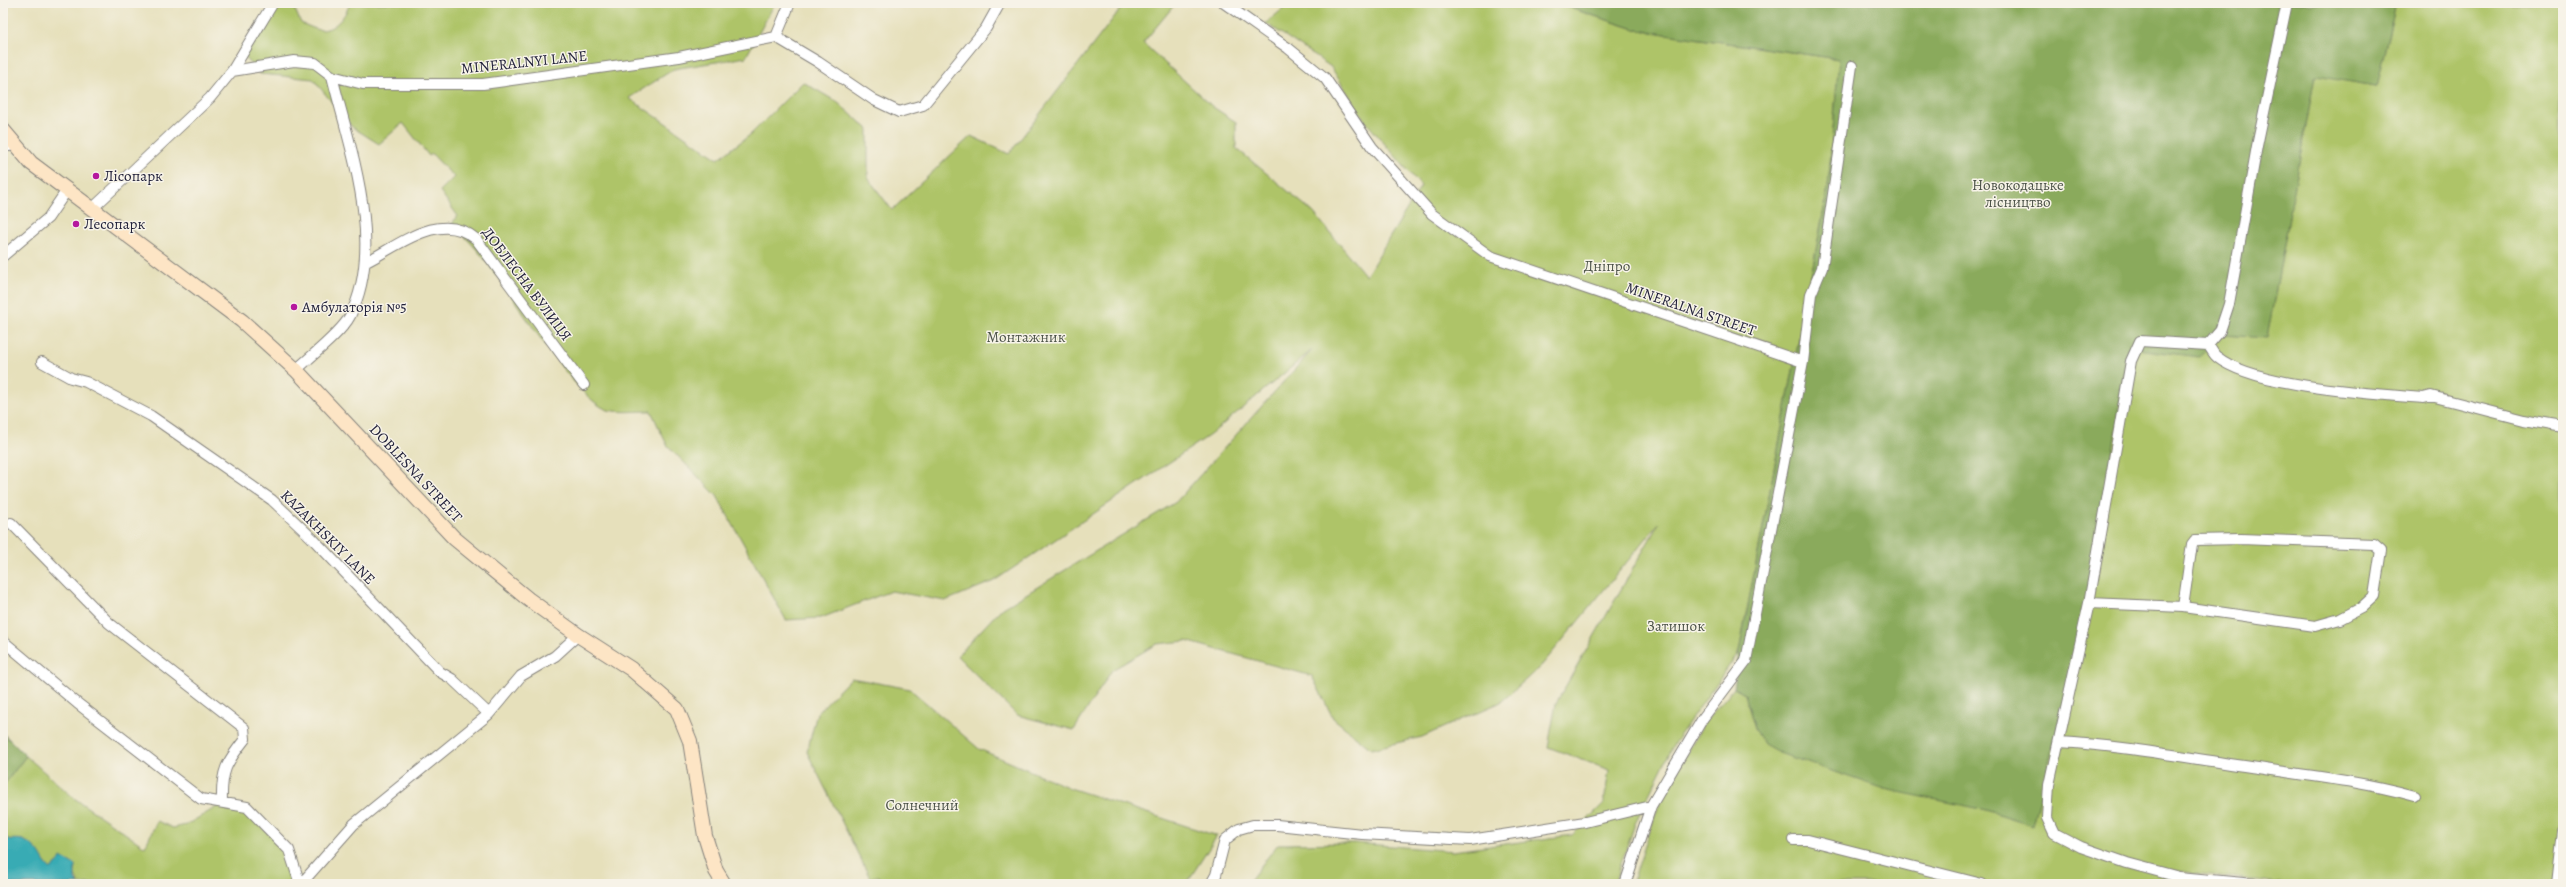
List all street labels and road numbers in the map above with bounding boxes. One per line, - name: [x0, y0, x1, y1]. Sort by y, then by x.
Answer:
- street label: MINERALNYI LANE: [460, 45, 588, 79]
- street label: ДОБЛЕСНА ВУЛИЦЯ: [478, 223, 576, 345]
- street label: MINERALNA STREET: [1623, 277, 1760, 341]
- street label: DOBLESNA STREET: [365, 420, 467, 527]
- street label: KAZAKHSKIY LANE: [276, 485, 380, 589]

